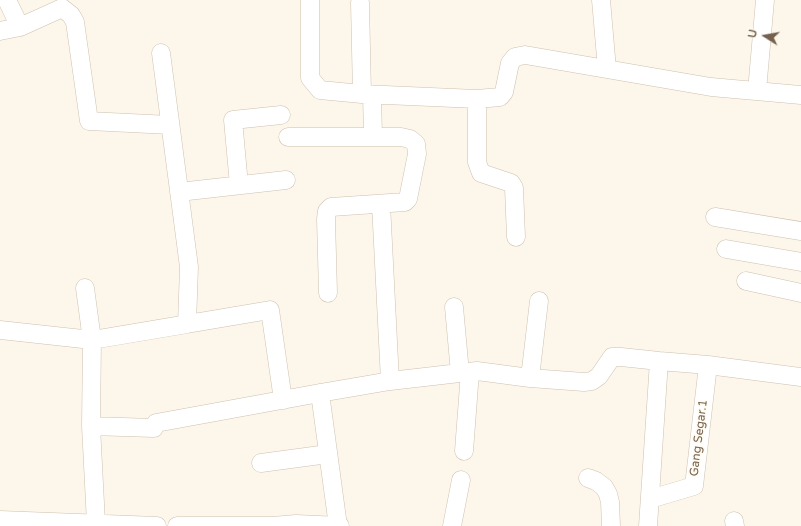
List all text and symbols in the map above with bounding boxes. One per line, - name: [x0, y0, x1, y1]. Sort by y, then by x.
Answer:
- north arrow: [745, 16, 785, 56]
- text: U: [746, 28, 760, 39]
- street label: Gang Segar.1: [687, 399, 711, 477]

